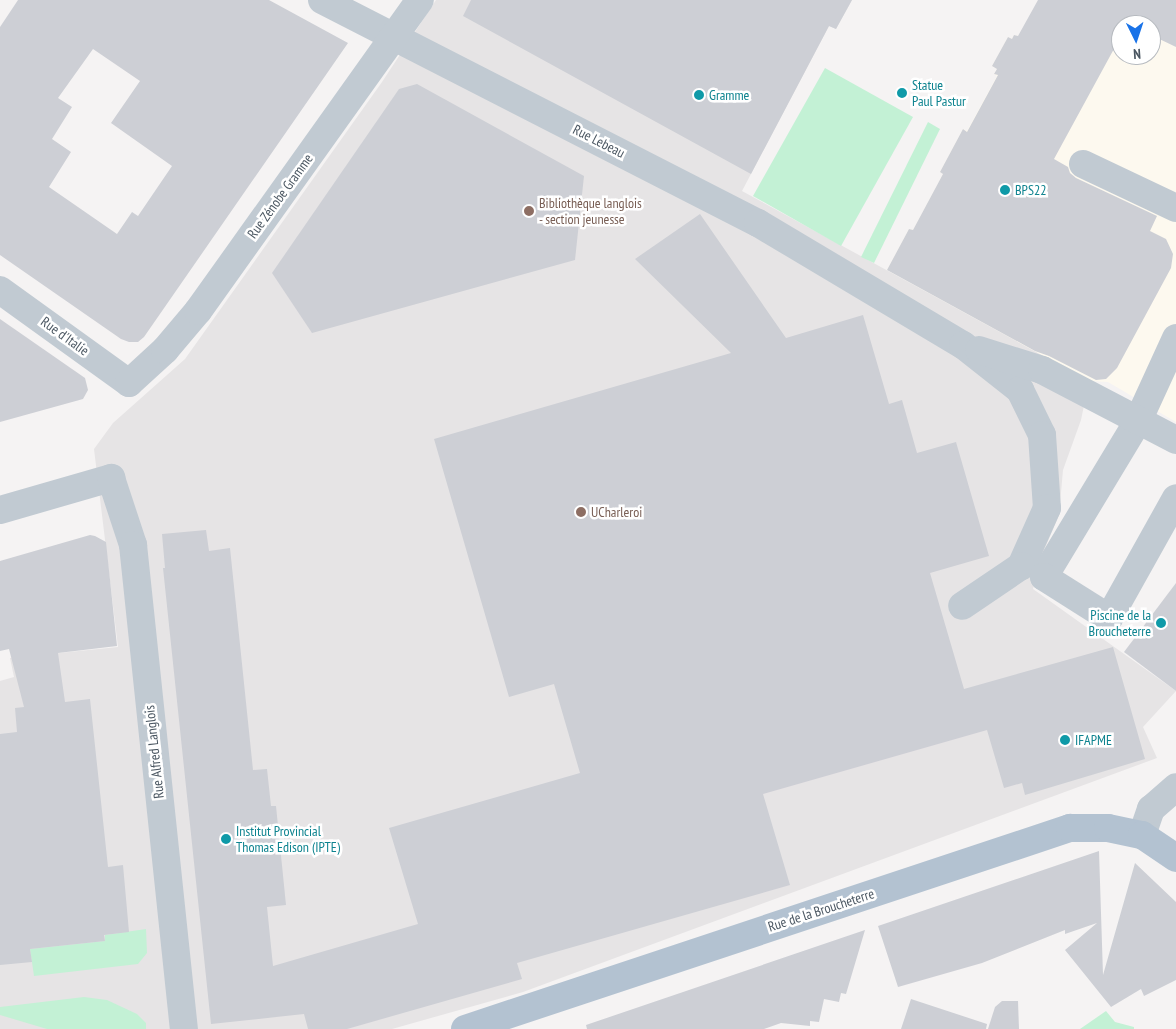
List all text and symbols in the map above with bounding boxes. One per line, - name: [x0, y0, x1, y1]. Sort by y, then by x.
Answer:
- north arrow: [1111, 15, 1161, 65]
- text: N: [1133, 45, 1141, 63]
- place label: Statue Paul Pastur: [912, 77, 966, 110]
- place label: Gramme: [709, 87, 749, 103]
- marker: Statue Paul Pastur: [896, 87, 908, 99]
- marker: Gramme: [693, 89, 705, 101]
- street label: Rue Lebeau: [570, 121, 628, 161]
- street label: Rue Zénobe Gramme: [244, 150, 316, 242]
- place label: BPS22: [1015, 182, 1046, 198]
- marker: BPS22: [999, 184, 1011, 196]
- place label: Bibliothèque langlois - section jeunesse: [539, 195, 642, 228]
- marker: Bibliothèque langlois - section jeunesse: [523, 205, 535, 217]
- street label: Rue d'Italie: [38, 313, 92, 359]
- place label: UCharleroi: [591, 504, 642, 520]
- marker: UCharleroi: [575, 506, 587, 518]
- place label: Piscine de la Broucheterre: [1089, 607, 1151, 640]
- marker: Piscine de la Broucheterre: [1155, 617, 1167, 629]
- street label: Rue Alfred Langlois: [141, 704, 167, 800]
- place label: IFAPME: [1075, 732, 1112, 748]
- marker: IFAPME: [1059, 734, 1071, 746]
- place label: Institut Provincial Thomas Edison (IPTE): [236, 823, 340, 856]
- marker: Institut Provincial Thomas Edison (IPTE): [220, 833, 232, 845]
- street label: Rue de la Broucheterre: [766, 885, 876, 935]

